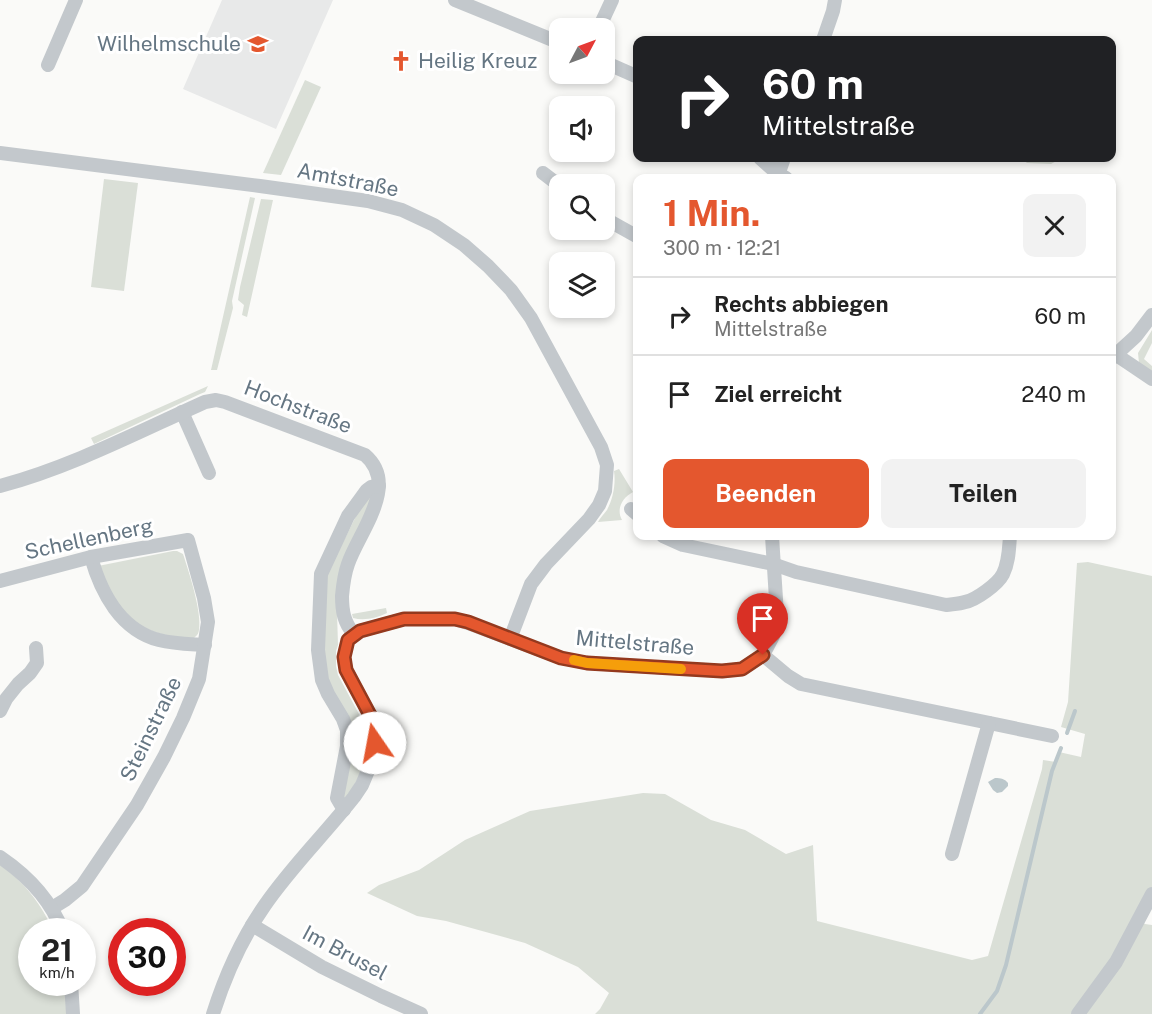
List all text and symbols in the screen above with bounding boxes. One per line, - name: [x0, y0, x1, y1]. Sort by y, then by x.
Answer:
- north arrow: [549, 18, 615, 84]
- map controls: [549, 18, 615, 318]
- place label: Wilhelmschule: [97, 31, 241, 56]
- school or university icon: Wilhelmschule: [246, 32, 270, 56]
- place label: Heilig Kreuz: [418, 48, 537, 73]
- church icon: Heilig Kreuz: [389, 49, 413, 73]
- text: 60 m: [762, 59, 864, 108]
- icon: right: [663, 60, 741, 138]
- button: sound: [549, 96, 615, 162]
- text: Mittelstraße: [762, 109, 915, 141]
- street label: Amtstraße: [295, 157, 401, 202]
- button: search: [549, 174, 615, 240]
- text: 1 Min.: [663, 192, 760, 234]
- button: close: [1023, 194, 1086, 257]
- text: 300 m · 12:21: [663, 236, 781, 260]
- button: layers: [549, 252, 615, 318]
- text: Rechts abbiegen: [714, 291, 889, 317]
- icon: right: [663, 300, 696, 333]
- text: 60 m: [1035, 303, 1086, 329]
- text: Mittelstraße: [714, 317, 827, 341]
- street label: Hochstraße: [241, 375, 356, 439]
- icon: arrive: [663, 378, 696, 411]
- text: Ziel erreicht: [714, 381, 842, 407]
- text: 240 m: [1021, 381, 1086, 407]
- button: Beenden: [663, 459, 869, 528]
- button: Teilen: [881, 459, 1086, 528]
- street label: Schellenberg: [22, 513, 155, 564]
- pin: [737, 593, 788, 655]
- icon: arrive: [746, 602, 779, 635]
- street label: Mittelstraße: [575, 625, 695, 660]
- street label: Steinstraße: [115, 672, 187, 785]
- position arrow: [343, 711, 407, 775]
- speed limit sign: 30: [108, 918, 186, 996]
- street label: Im Brusel: [298, 920, 392, 985]
- text: 21: [41, 932, 73, 968]
- text: km/h: [39, 964, 75, 981]

